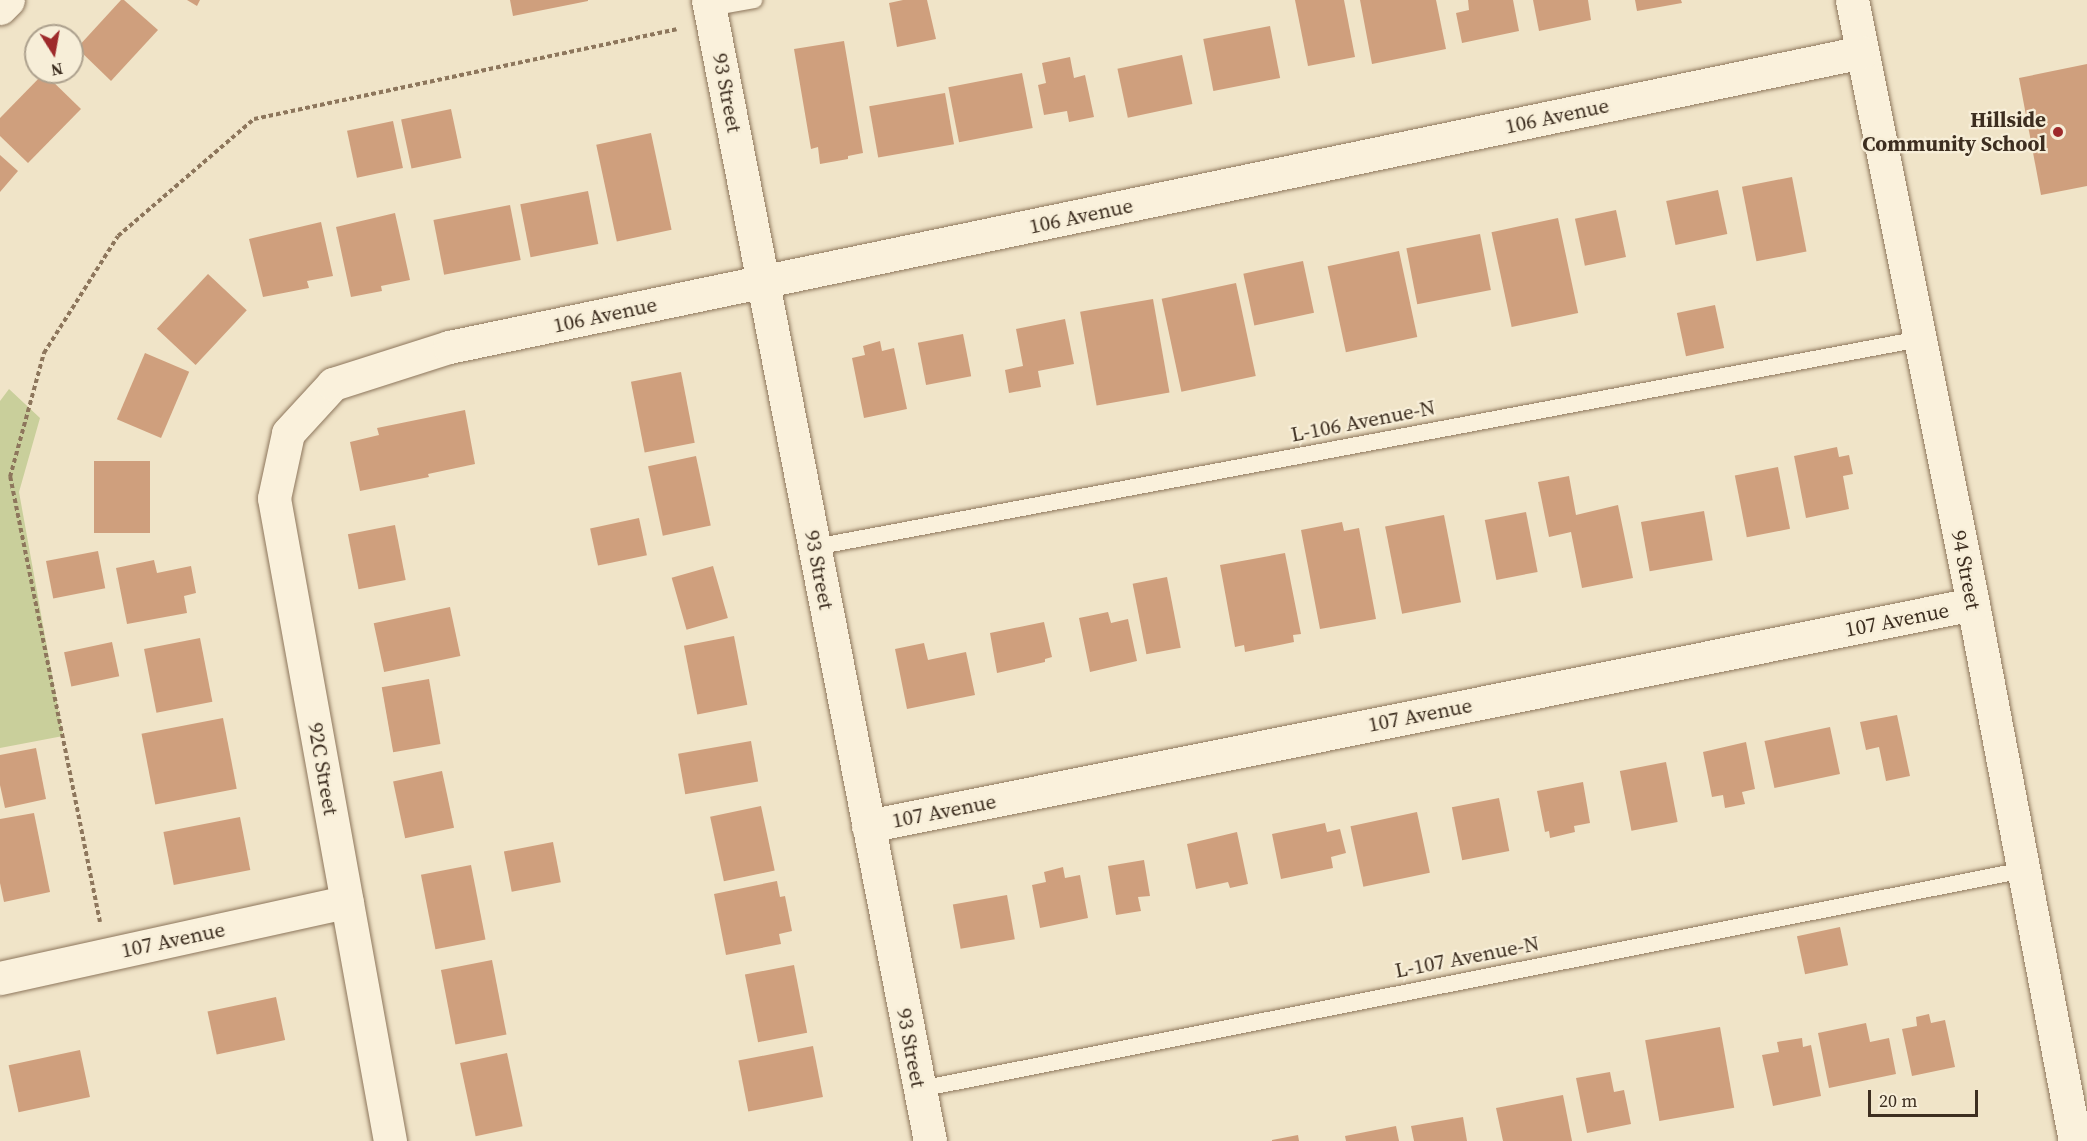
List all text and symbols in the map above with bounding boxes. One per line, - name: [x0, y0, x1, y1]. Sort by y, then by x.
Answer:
- north arrow: [24, 24, 84, 84]
- street label: 93 Street: [707, 51, 747, 135]
- text: N: [49, 58, 65, 82]
- street label: 106 Avenue: [1503, 93, 1611, 139]
- place label: Hillside Community School: [1862, 107, 2046, 157]
- marker: Hillside Community School: [2051, 125, 2065, 139]
- street label: 106 Avenue: [1027, 193, 1135, 239]
- street label: 106 Avenue: [551, 292, 659, 338]
- street label: L-106 Avenue-N: [1289, 395, 1437, 447]
- street label: 93 Street: [799, 528, 839, 612]
- street label: 94 Street: [1946, 528, 1986, 612]
- street label: 107 Avenue: [1843, 598, 1951, 642]
- street label: 107 Avenue: [1366, 693, 1474, 737]
- street label: 92C Street: [302, 721, 344, 817]
- street label: 107 Avenue: [890, 789, 998, 833]
- street label: 107 Avenue: [119, 917, 227, 963]
- street label: L-107 Avenue-N: [1393, 931, 1541, 983]
- street label: 93 Street: [891, 1006, 931, 1090]
- scale bar: [1871, 1078, 1980, 1116]
- text: 20 m: [1879, 1088, 1917, 1113]

